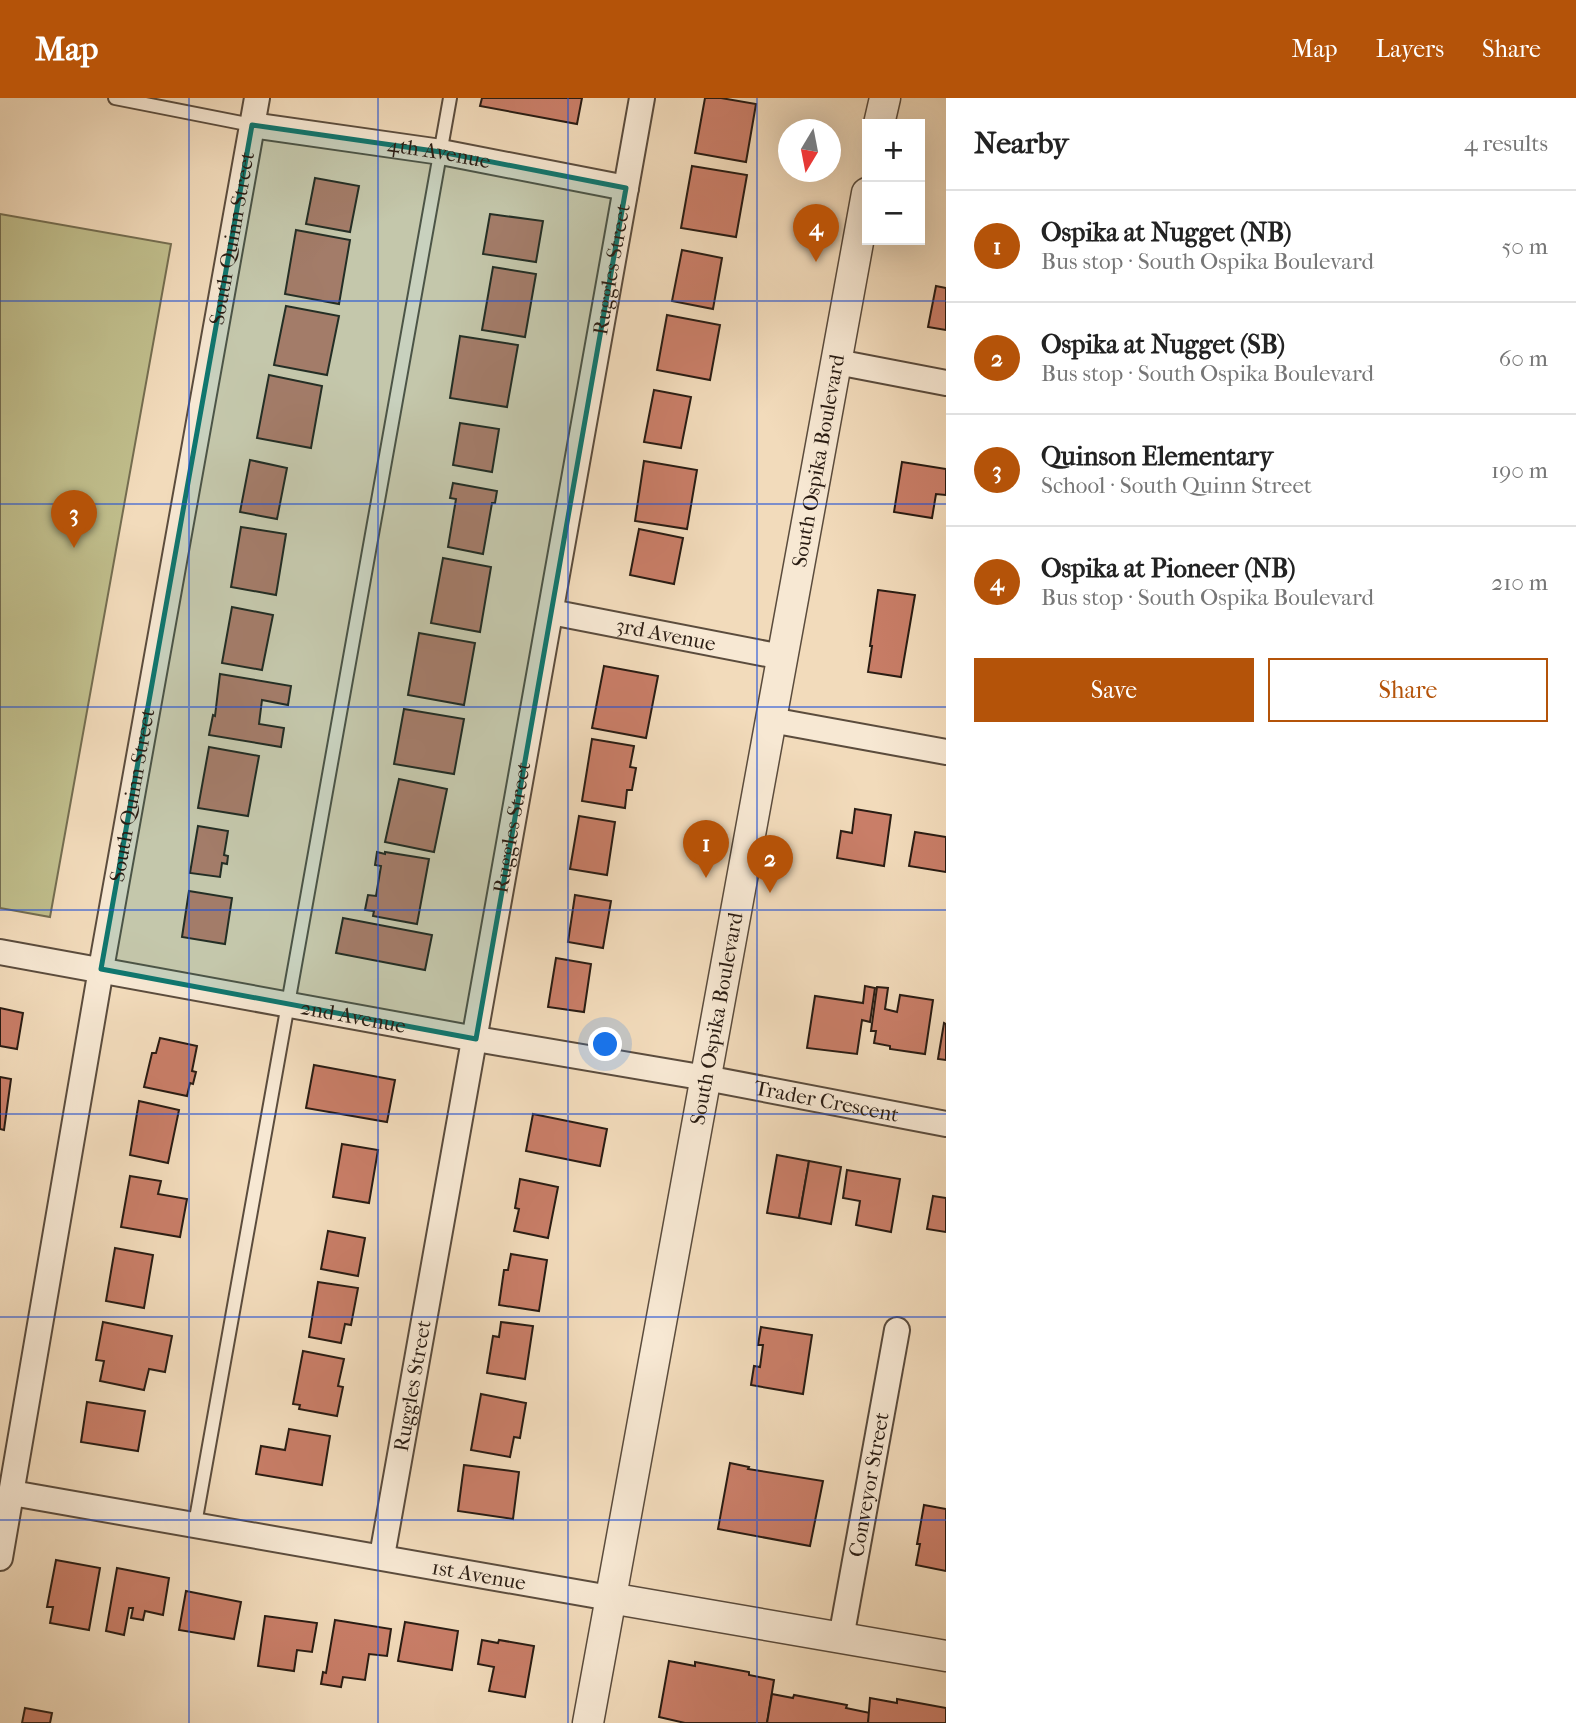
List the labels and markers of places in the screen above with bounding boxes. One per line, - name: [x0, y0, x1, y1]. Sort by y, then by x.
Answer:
- pin: 4: [793, 204, 839, 262]
- pin: 3: [51, 490, 97, 548]
- pin: 1: [683, 820, 729, 878]
- pin: 2: [747, 835, 793, 893]

